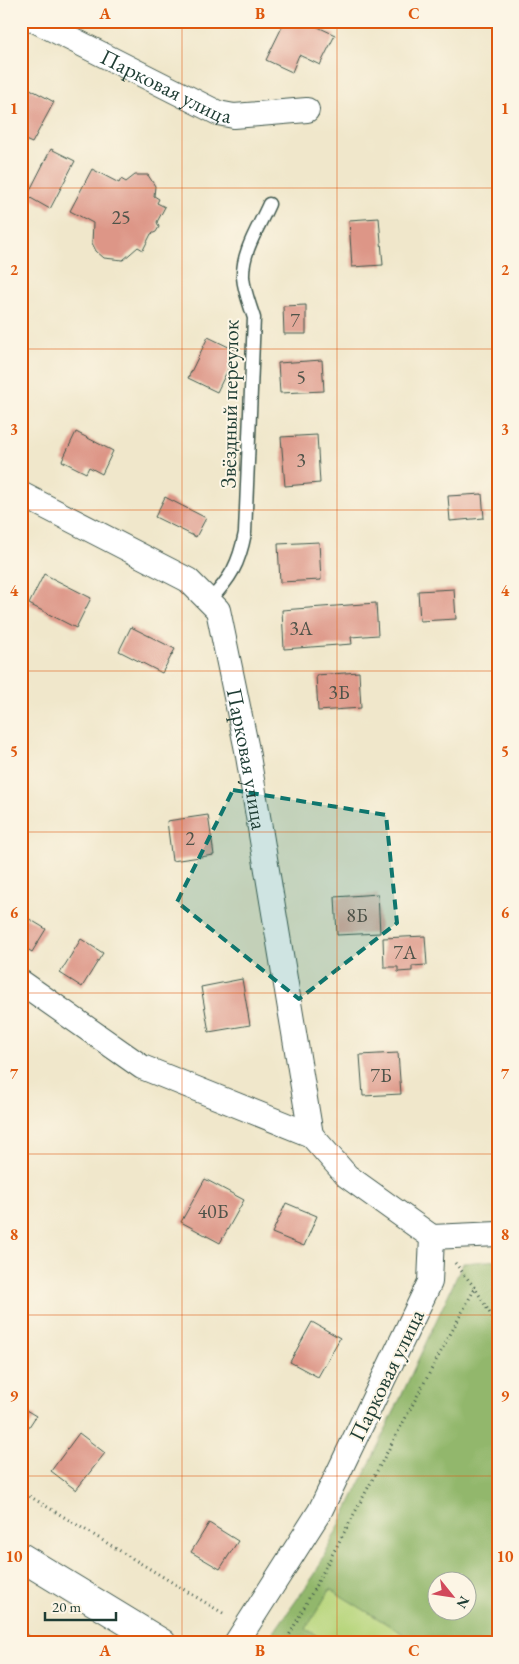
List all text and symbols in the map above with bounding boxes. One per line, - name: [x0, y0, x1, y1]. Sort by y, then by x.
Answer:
- text: A: [98, 3, 111, 24]
- text: B: [255, 3, 265, 24]
- text: C: [408, 3, 420, 24]
- street label: Парковая улица: [96, 42, 234, 130]
- text: 1: [10, 98, 18, 119]
- text: 1: [501, 98, 509, 119]
- house number: 25: [111, 204, 131, 230]
- text: 2: [10, 259, 19, 280]
- text: 2: [501, 259, 510, 280]
- house number: 7: [290, 307, 300, 333]
- street label: Звёздный переулок: [214, 319, 245, 489]
- house number: 5: [296, 364, 306, 390]
- text: 3: [10, 419, 18, 440]
- text: 3: [501, 419, 509, 440]
- house number: 3: [296, 447, 306, 473]
- text: 4: [10, 580, 19, 601]
- text: 4: [501, 580, 510, 601]
- house number: 3А: [289, 615, 313, 641]
- house number: 3Б: [328, 679, 350, 705]
- street label: Парковая улица: [220, 686, 274, 832]
- text: 5: [10, 741, 18, 762]
- text: 5: [501, 741, 509, 762]
- house number: 2: [185, 825, 195, 851]
- text: 6: [10, 902, 19, 923]
- house number: 8Б: [346, 902, 368, 928]
- text: 6: [501, 902, 510, 923]
- house number: 7А: [393, 939, 417, 965]
- house number: 7Б: [370, 1062, 392, 1088]
- text: 7: [10, 1063, 19, 1084]
- text: 7: [501, 1063, 510, 1084]
- house number: 40Б: [198, 1198, 229, 1224]
- text: 8: [10, 1224, 18, 1245]
- text: 8: [501, 1224, 509, 1245]
- street label: Парковая улица: [342, 1304, 431, 1446]
- text: 9: [10, 1385, 19, 1406]
- text: 9: [501, 1385, 510, 1406]
- text: 10: [6, 1546, 23, 1567]
- text: 10: [497, 1546, 514, 1567]
- north arrow: [426, 1572, 476, 1622]
- scale bar: [45, 1589, 116, 1621]
- text: N: [452, 1593, 474, 1612]
- text: 20 m: [52, 1597, 81, 1616]
- text: A: [98, 1640, 111, 1661]
- text: B: [255, 1640, 265, 1661]
- text: C: [408, 1640, 420, 1661]

